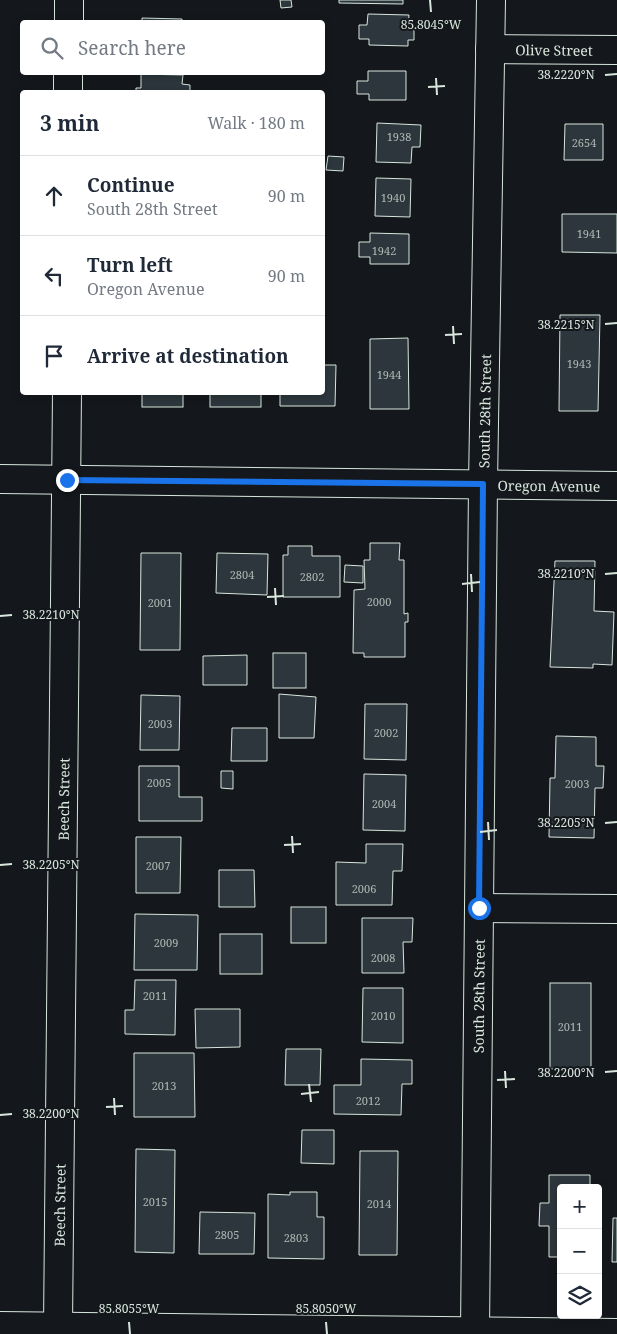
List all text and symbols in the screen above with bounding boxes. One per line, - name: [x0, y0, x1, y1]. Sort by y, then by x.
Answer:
- text: 85.8045°W: [401, 16, 462, 33]
- search box: [20, 20, 325, 75]
- icon: search: [38, 34, 66, 62]
- text: Search here: [78, 35, 186, 61]
- street label: Olive Street: [515, 40, 593, 59]
- text: 38.2220°N: [537, 66, 595, 83]
- text: 3 min: [40, 109, 99, 137]
- text: Walk · 180 m: [208, 112, 305, 134]
- house number: 1938: [387, 129, 411, 144]
- house number: 2654: [572, 135, 596, 150]
- text: Continue: [87, 172, 175, 198]
- icon: ahead: [40, 182, 68, 210]
- text: 90 m: [268, 185, 305, 207]
- house number: 1940: [381, 190, 405, 205]
- text: South 28th Street: [87, 198, 218, 220]
- house number: 1941: [577, 226, 601, 241]
- house number: 1942: [372, 243, 396, 258]
- text: Turn left: [87, 252, 173, 278]
- icon: left: [40, 262, 68, 290]
- text: 90 m: [268, 265, 305, 287]
- text: Oregon Avenue: [87, 278, 204, 300]
- text: 38.2215°N: [537, 316, 595, 333]
- icon: arrive: [40, 342, 68, 370]
- text: Arrive at destination: [87, 343, 289, 369]
- street label: South 28th Street: [474, 354, 495, 468]
- house number: 1943: [567, 356, 591, 371]
- house number: 1944: [377, 367, 401, 382]
- route end: [56, 469, 79, 492]
- street label: Oregon Avenue: [497, 475, 600, 495]
- text: 38.2210°N: [537, 565, 595, 582]
- house number: 2804: [230, 567, 254, 582]
- house number: 2802: [300, 569, 324, 584]
- house number: 2000: [367, 594, 391, 609]
- house number: 2001: [148, 595, 172, 610]
- text: 38.2210°N: [22, 606, 80, 623]
- house number: 2003: [148, 716, 172, 731]
- house number: 2002: [374, 725, 398, 740]
- street label: Beech Street: [53, 758, 73, 840]
- house number: 2005: [147, 775, 171, 790]
- house number: 2003: [565, 776, 589, 791]
- house number: 2004: [372, 796, 396, 811]
- text: 38.2205°N: [537, 814, 595, 831]
- text: 38.2205°N: [22, 856, 80, 873]
- house number: 2007: [146, 858, 170, 873]
- house number: 2006: [352, 881, 376, 896]
- route start: [468, 897, 491, 920]
- house number: 2009: [154, 935, 178, 950]
- street label: South 28th Street: [468, 939, 488, 1053]
- house number: 2008: [371, 950, 395, 965]
- house number: 2011: [143, 988, 167, 1003]
- house number: 2010: [371, 1008, 395, 1023]
- house number: 2011: [558, 1019, 582, 1034]
- text: 38.2200°N: [537, 1064, 595, 1081]
- house number: 2013: [152, 1078, 176, 1093]
- house number: 2012: [356, 1093, 380, 1108]
- text: 38.2200°N: [22, 1105, 80, 1122]
- street label: Beech Street: [49, 1164, 69, 1246]
- map controls: [557, 1184, 602, 1319]
- button: +: [557, 1184, 602, 1229]
- house number: 2015: [143, 1194, 167, 1209]
- house number: 2014: [367, 1196, 391, 1211]
- house number: 2805: [215, 1227, 239, 1242]
- button: −: [557, 1229, 602, 1274]
- house number: 2803: [284, 1230, 308, 1245]
- button: layers: [557, 1274, 602, 1319]
- text: 85.8055°W: [99, 1300, 160, 1317]
- text: 85.8050°W: [296, 1300, 357, 1317]

